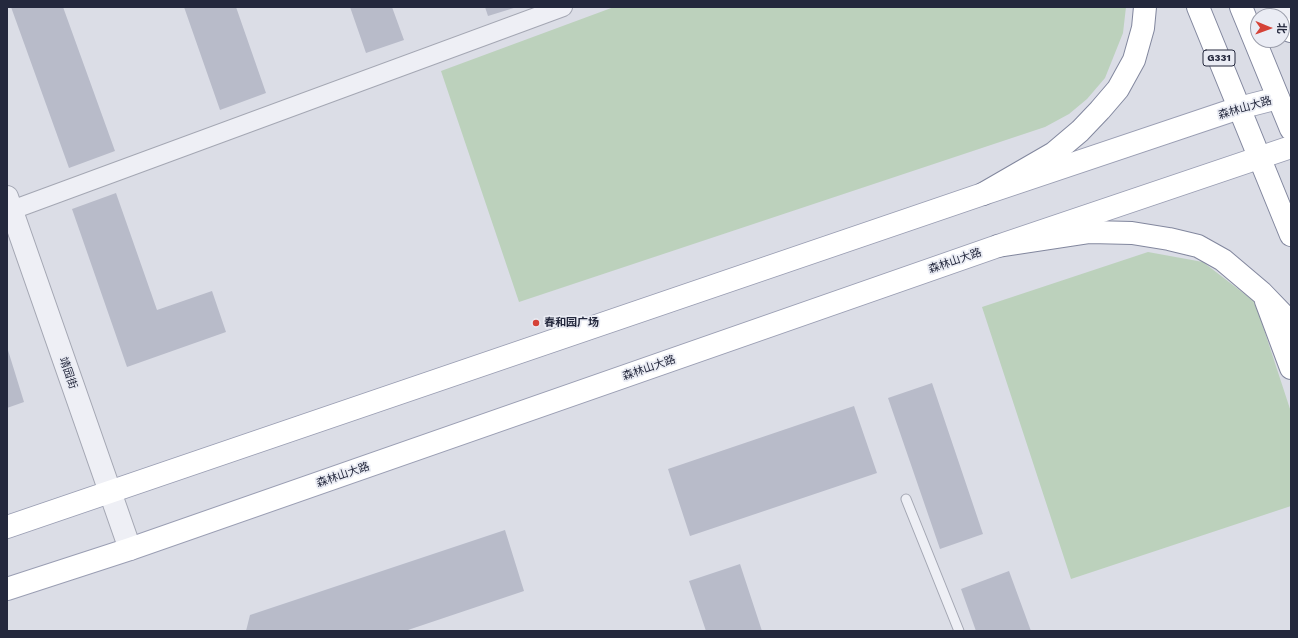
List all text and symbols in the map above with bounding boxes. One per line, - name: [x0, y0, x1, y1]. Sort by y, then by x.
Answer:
- north arrow: [1250, 8, 1290, 48]
- text: 北: [1275, 23, 1288, 34]
- road number: G331: [1203, 50, 1235, 66]
- street label: 森林山大路: [1217, 94, 1273, 122]
- street label: 森林山大路: [927, 246, 983, 276]
- place label: 春和园广场: [544, 316, 599, 330]
- marker: 春和园广场: [531, 318, 541, 328]
- street label: 森林山大路: [621, 353, 677, 383]
- street label: 靖园街: [56, 355, 80, 391]
- street label: 森林山大路: [315, 460, 371, 490]

